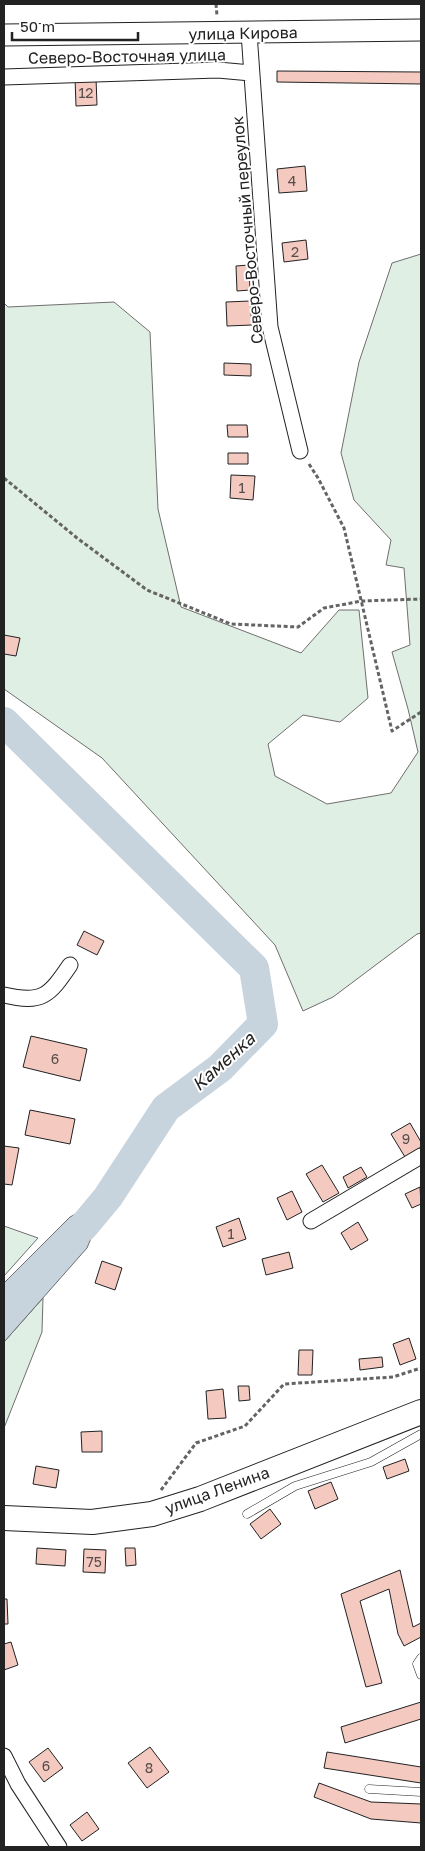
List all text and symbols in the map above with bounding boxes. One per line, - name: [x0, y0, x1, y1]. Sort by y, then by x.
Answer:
- scale bar: [12, 10, 139, 42]
- text: 50 m: [20, 17, 55, 35]
- street label: улица Кирова: [188, 22, 298, 44]
- street label: Северо-Восточная улица: [28, 44, 226, 68]
- house number: 12: [79, 84, 93, 101]
- street label: Северо-Восточный переулок: [227, 115, 267, 345]
- house number: 4: [288, 172, 296, 189]
- house number: 2: [291, 243, 299, 260]
- house number: 1: [239, 479, 246, 496]
- water label: Каменка: [187, 1026, 260, 1095]
- house number: 6: [51, 1050, 59, 1067]
- house number: 9: [402, 1130, 410, 1147]
- house number: 1: [228, 1225, 235, 1242]
- street label: улица Ленина: [162, 1462, 272, 1518]
- house number: 75: [86, 1553, 102, 1570]
- house number: 6: [42, 1757, 50, 1774]
- house number: 8: [145, 1759, 153, 1776]

